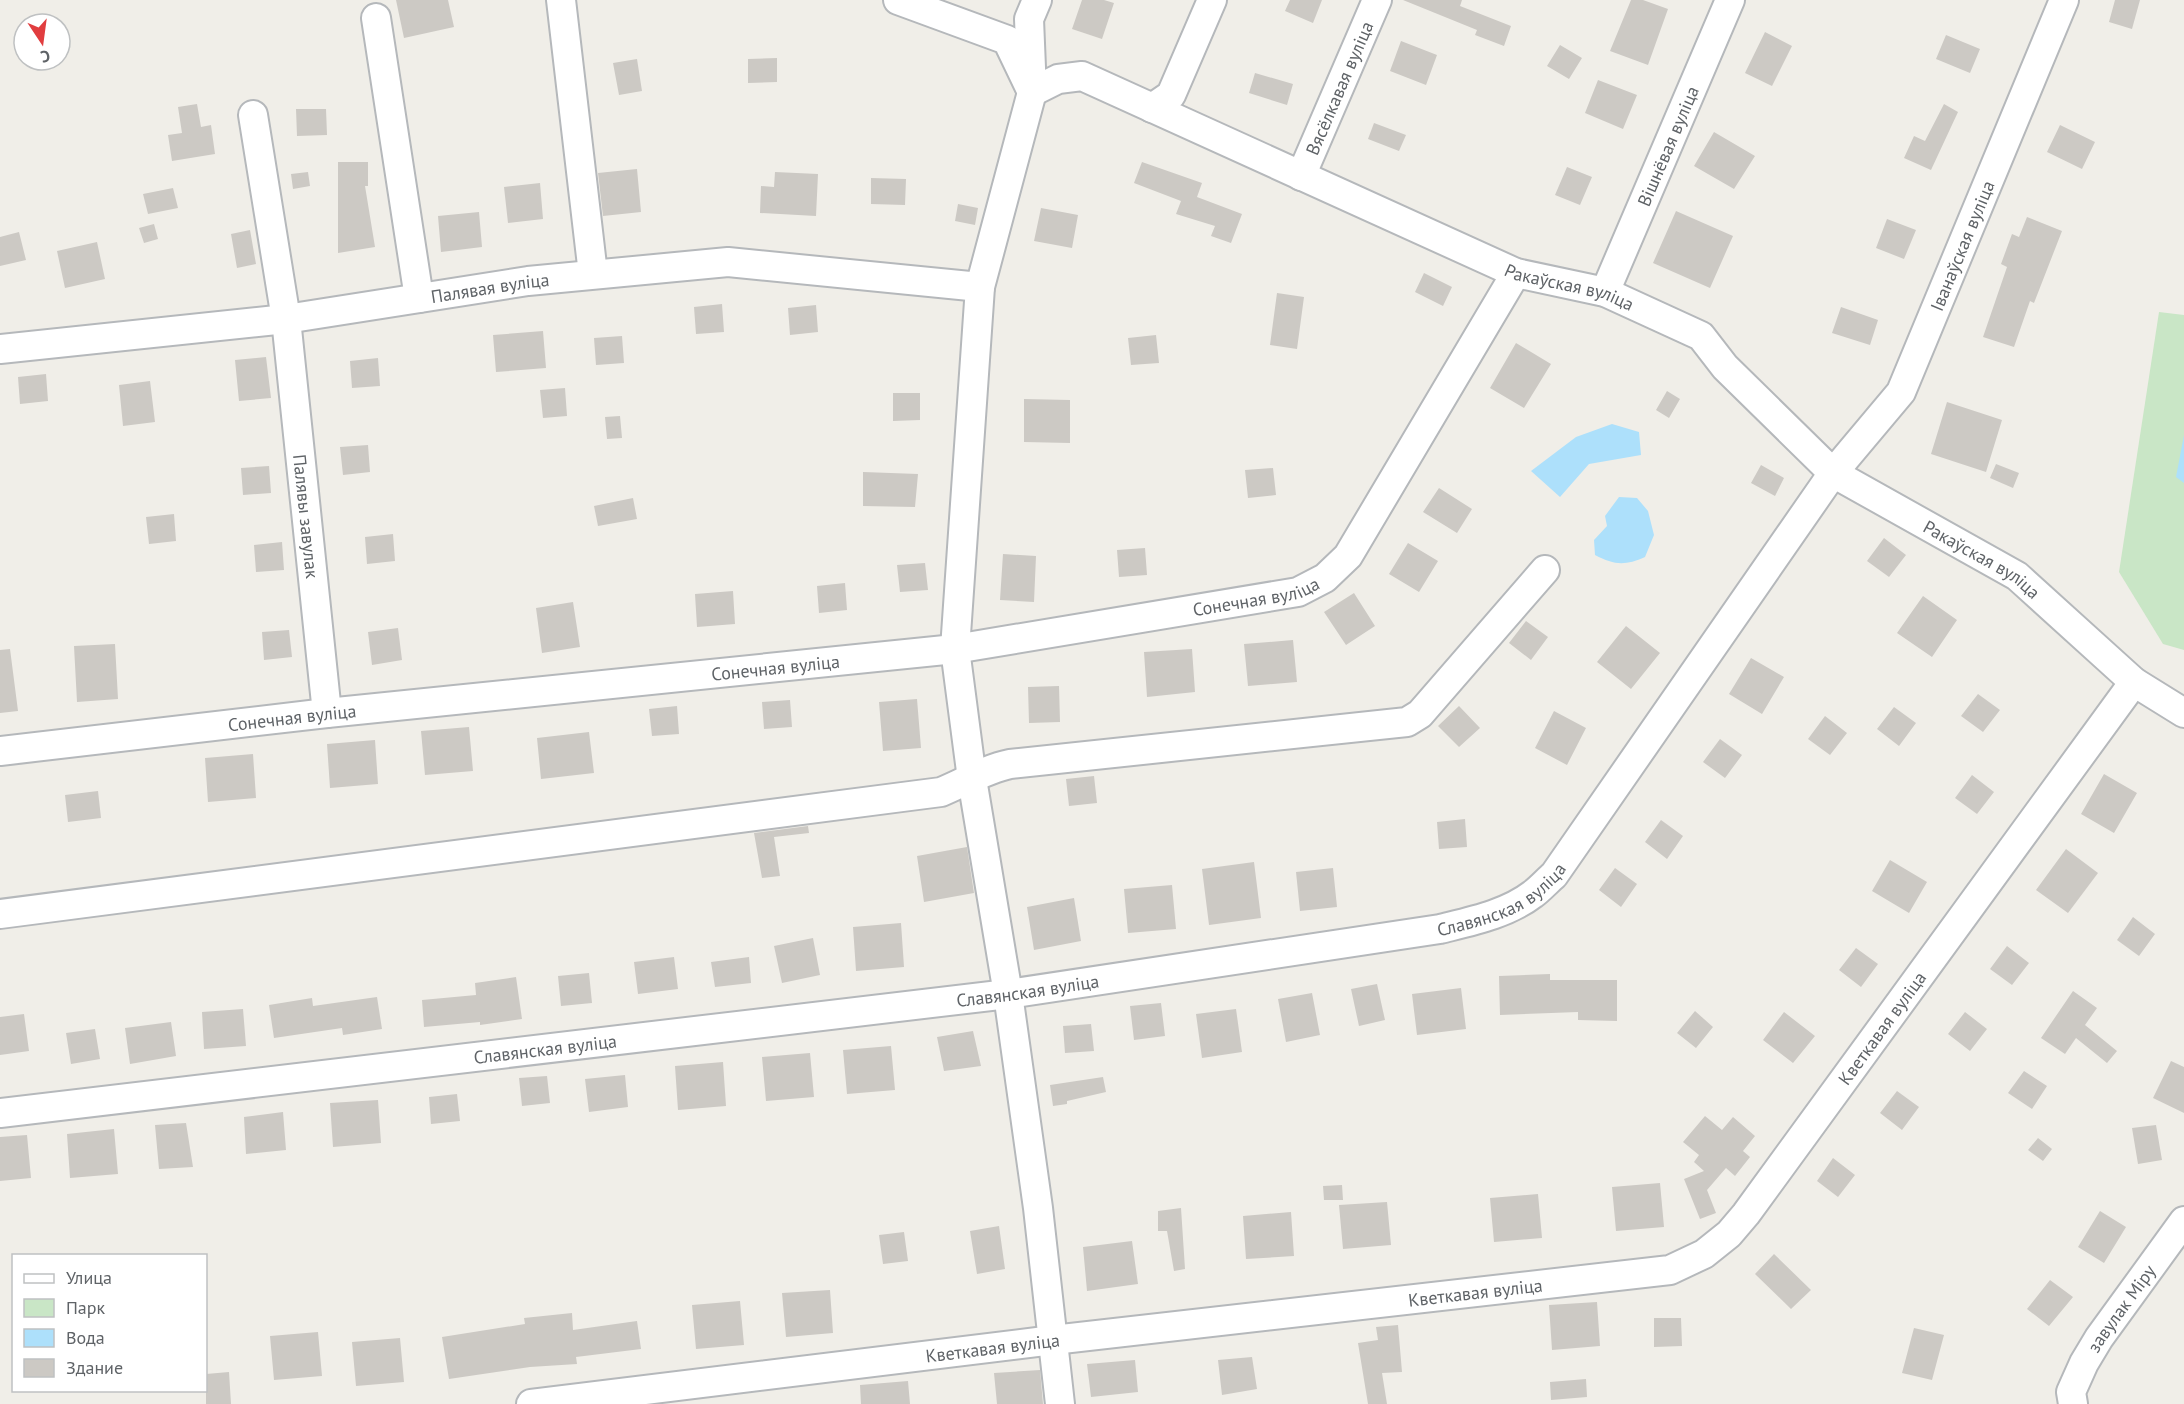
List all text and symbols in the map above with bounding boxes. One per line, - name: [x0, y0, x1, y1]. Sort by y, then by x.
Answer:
- north arrow: [12, 12, 72, 72]
- street label: Вясёлкавая вуліца: [1300, 18, 1378, 158]
- text: С: [39, 46, 52, 67]
- street label: Вішнёвая вуліца: [1632, 82, 1703, 209]
- street label: Іванаўская вуліца: [1925, 177, 1999, 314]
- street label: Ракаўская вуліца: [1501, 258, 1638, 315]
- street label: Палявая вуліца: [429, 268, 550, 308]
- street label: Палявы завулак: [289, 453, 324, 580]
- street label: Ракаўская вуліца: [1920, 515, 2045, 603]
- street label: Сонечная вуліца: [1191, 572, 1323, 621]
- street label: Сонечная вуліца: [710, 649, 841, 685]
- street label: Сонечная вуліца: [227, 699, 357, 736]
- street label: Славянская вуліца: [1434, 858, 1571, 941]
- street label: Кветкавая вуліца: [1833, 967, 1931, 1089]
- street label: Славянская вуліца: [955, 969, 1101, 1012]
- street label: Славянская вуліца: [472, 1029, 618, 1068]
- legend: [12, 1254, 207, 1392]
- street label: завулак Міру: [2082, 1259, 2160, 1356]
- text: Улица: [66, 1266, 112, 1289]
- street label: Кветкавая вуліца: [1407, 1273, 1544, 1311]
- text: Парк: [66, 1296, 106, 1319]
- text: Вода: [66, 1326, 105, 1349]
- street label: Кветкавая вуліца: [924, 1328, 1061, 1367]
- text: Здание: [66, 1356, 123, 1379]

